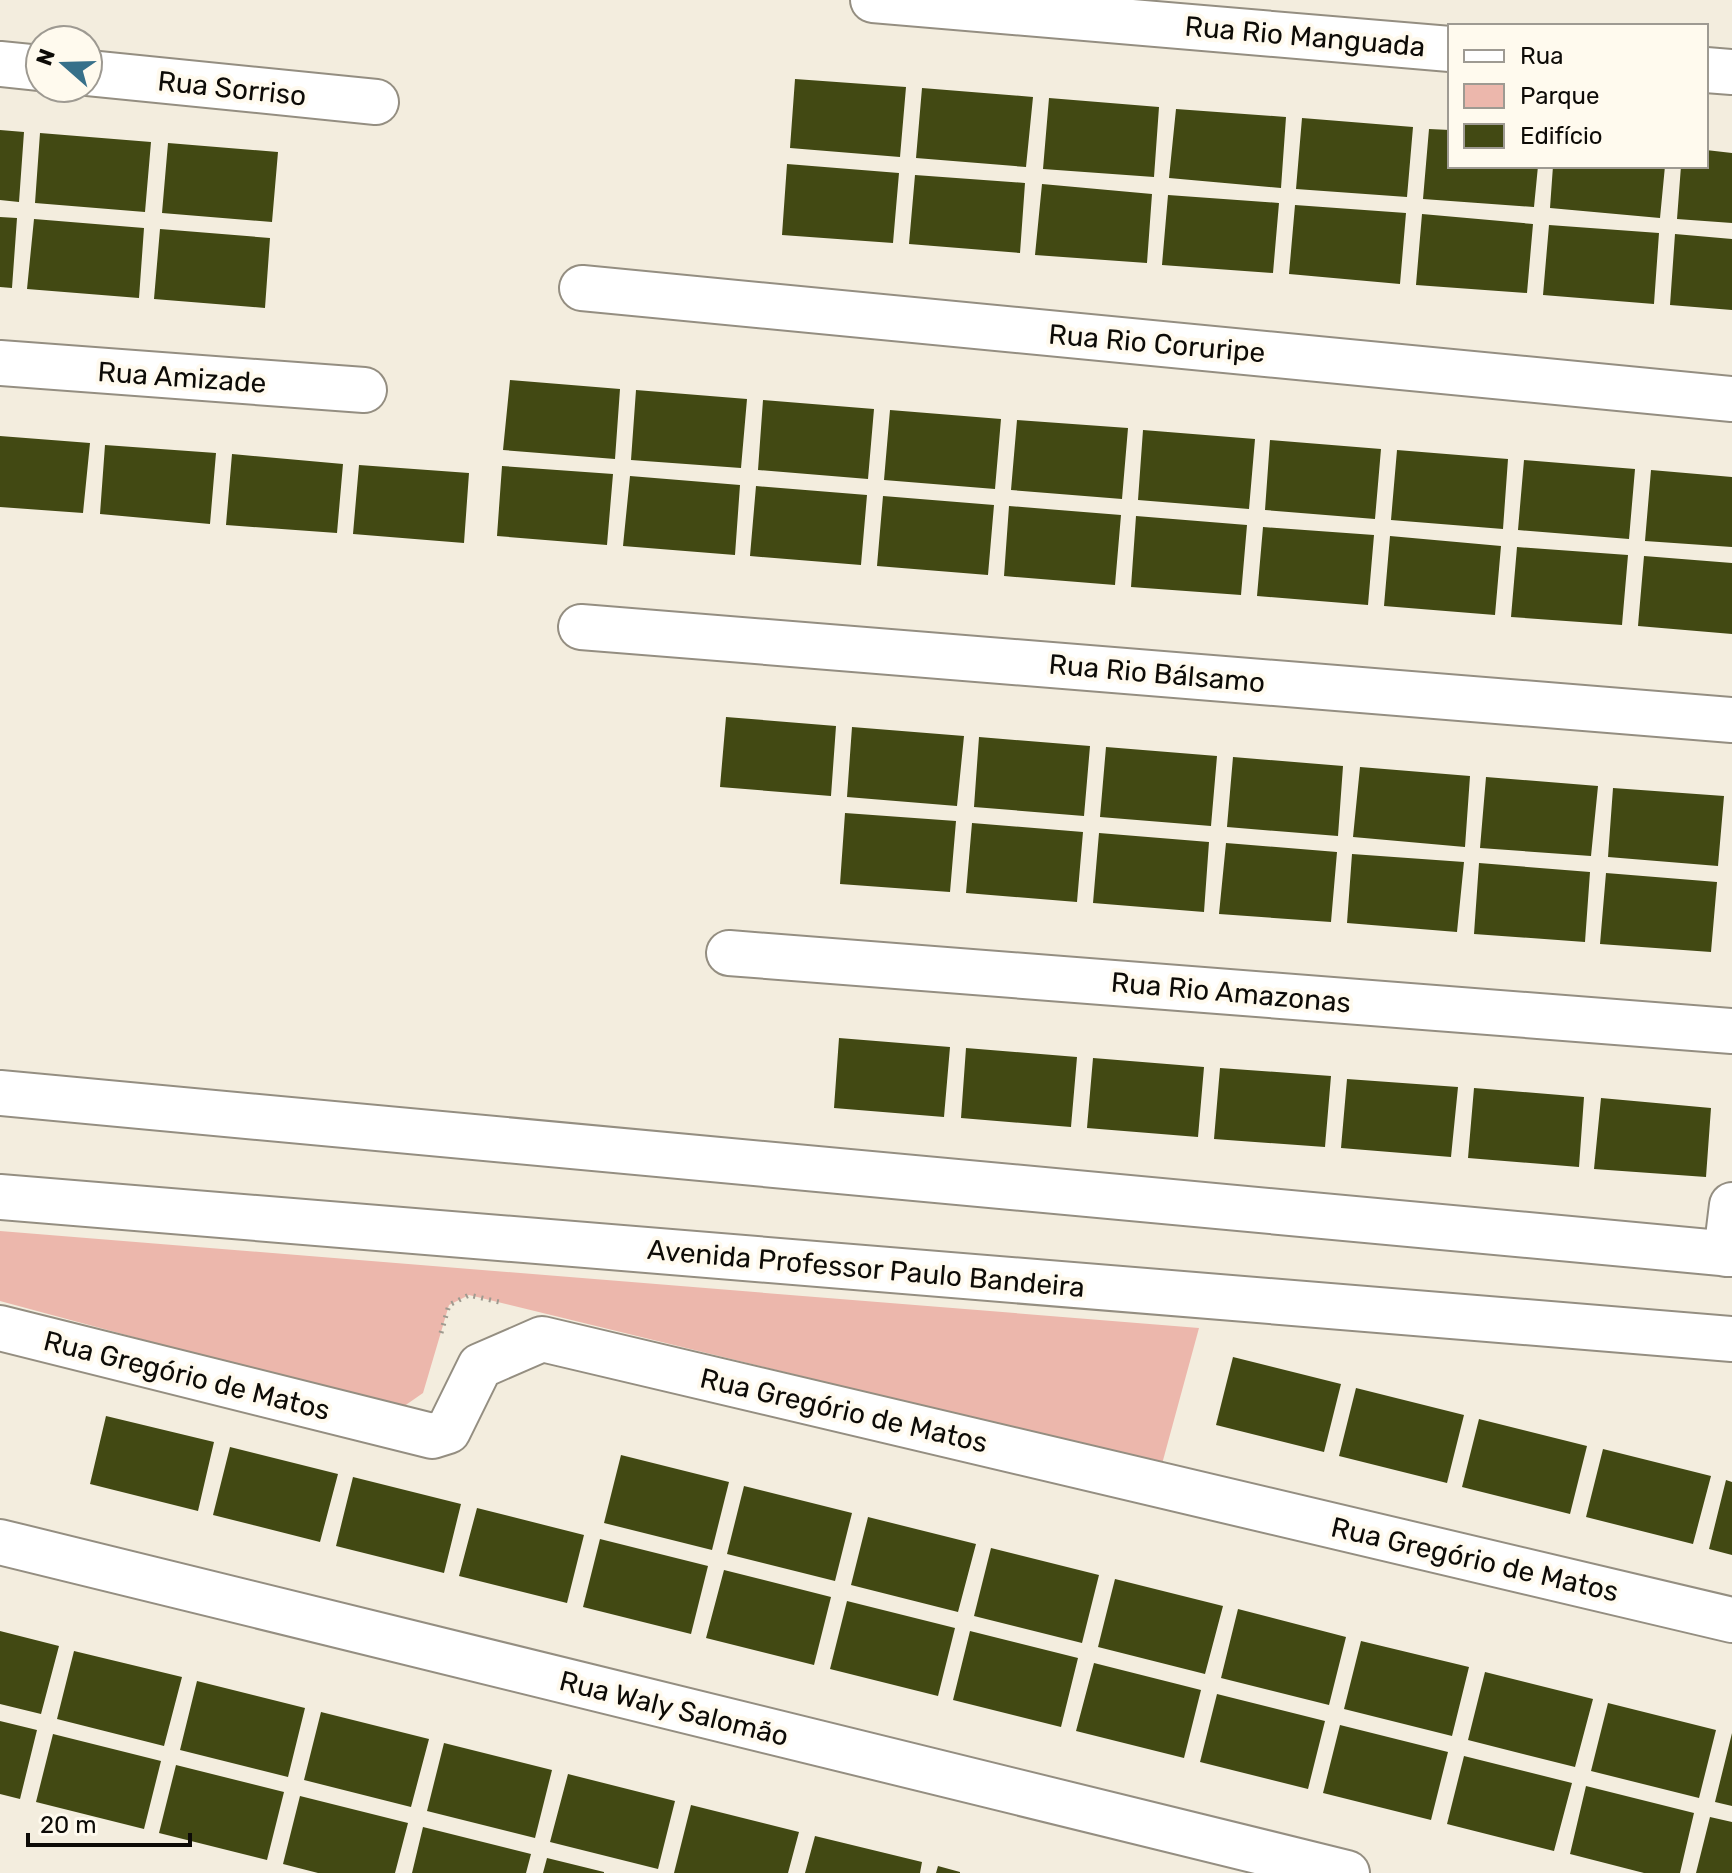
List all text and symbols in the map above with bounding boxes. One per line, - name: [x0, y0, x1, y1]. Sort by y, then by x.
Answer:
- street label: Rua Rio Manguada: [1183, 10, 1427, 63]
- north arrow: [24, 24, 104, 104]
- legend: [1448, 24, 1708, 168]
- text: Rua: [1520, 42, 1563, 70]
- text: N: [30, 45, 61, 69]
- street label: Rua Sorriso: [156, 64, 308, 113]
- text: Parque: [1520, 82, 1599, 110]
- text: Edifício: [1520, 122, 1603, 150]
- street label: Rua Rio Coruripe: [1047, 318, 1267, 369]
- street label: Rua Amizade: [96, 355, 268, 400]
- street label: Rua Rio Bálsamo: [1047, 648, 1267, 699]
- street label: Rua Rio Amazonas: [1110, 966, 1352, 1019]
- street label: Avenida Professor Paulo Bandeira: [646, 1233, 1086, 1304]
- street label: Rua Gregório de Matos: [40, 1324, 333, 1427]
- street label: Rua Gregório de Matos: [697, 1361, 991, 1460]
- street label: Rua Gregório de Matos: [1328, 1510, 1622, 1609]
- street label: Rua Waly Salomão: [556, 1664, 792, 1753]
- scale bar: [28, 1797, 190, 1847]
- text: 20 m: [40, 1811, 97, 1839]

